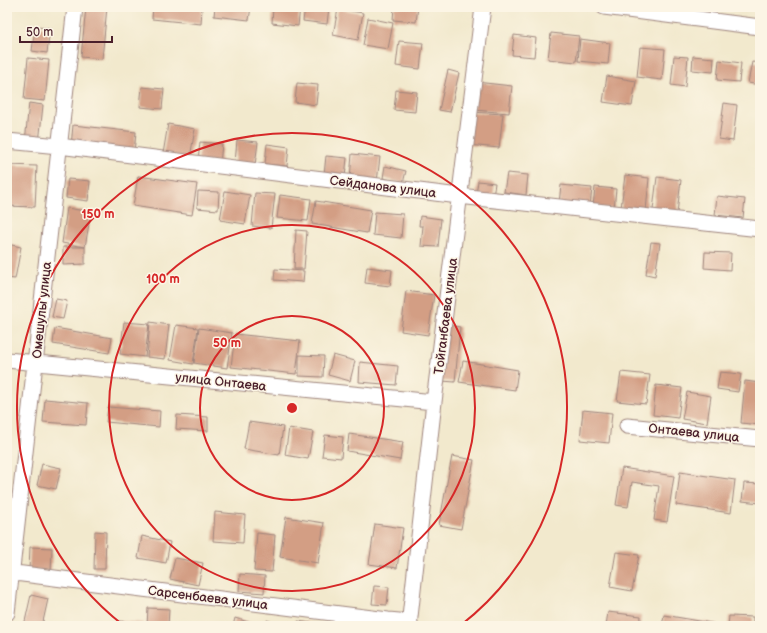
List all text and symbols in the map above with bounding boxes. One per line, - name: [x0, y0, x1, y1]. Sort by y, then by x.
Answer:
- scale bar: [20, 18, 112, 44]
- text: 50 m: [26, 25, 53, 40]
- street label: Сейданова улица: [329, 173, 437, 202]
- text: 150 m: [82, 207, 114, 222]
- street label: Тойганбаева улица: [431, 256, 461, 375]
- street label: Омешулы улица: [29, 261, 55, 359]
- text: 100 m: [146, 272, 180, 287]
- text: 50 m: [213, 336, 241, 351]
- street label: улица Онтаева: [175, 369, 267, 395]
- centre of rings: [285, 401, 299, 415]
- street label: Онтаева улица: [648, 420, 740, 446]
- street label: Сарсенбаева улица: [147, 583, 269, 613]

